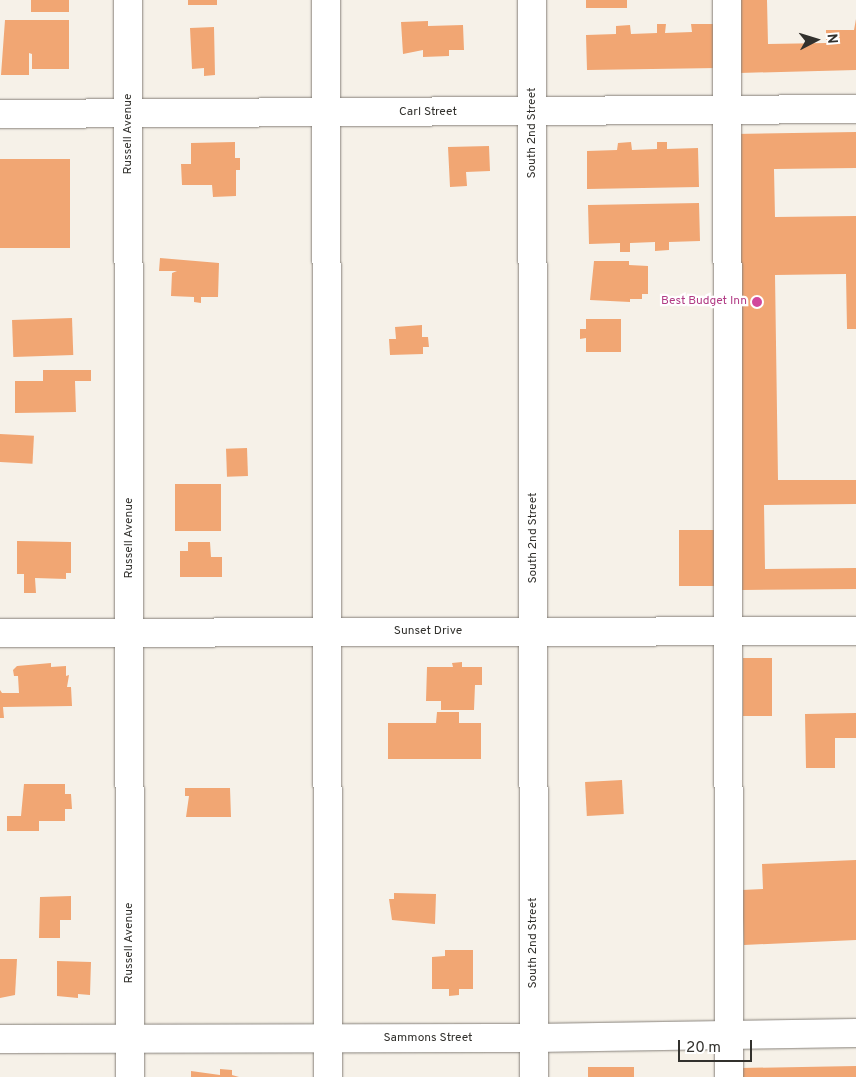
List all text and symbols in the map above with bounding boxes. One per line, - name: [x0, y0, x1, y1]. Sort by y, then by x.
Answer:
- north arrow: [791, 15, 841, 65]
- text: N: [823, 33, 840, 44]
- street label: South 2nd Street: [526, 87, 540, 179]
- street label: Russell Avenue: [122, 93, 136, 175]
- street label: Carl Street: [399, 106, 457, 120]
- place label: Best Budget Inn: [661, 295, 747, 309]
- marker: Best Budget Inn: [751, 296, 763, 308]
- street label: South 2nd Street: [527, 492, 541, 584]
- street label: Russell Avenue: [123, 497, 137, 579]
- street label: Sunset Drive: [394, 625, 462, 639]
- street label: South 2nd Street: [527, 897, 541, 989]
- street label: Russell Avenue: [123, 902, 137, 984]
- scale bar: [681, 1030, 755, 1062]
- street label: Sammons Street: [383, 1032, 473, 1046]
- text: 20 m: [686, 1039, 721, 1058]

